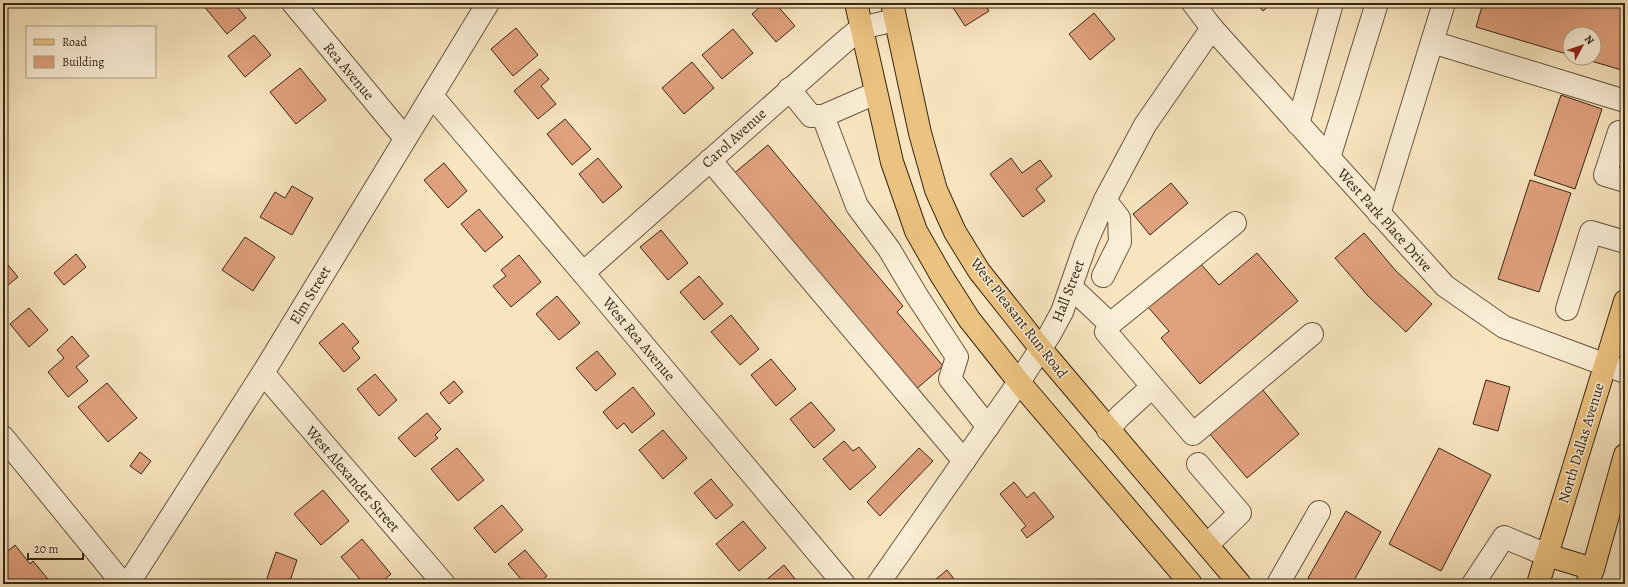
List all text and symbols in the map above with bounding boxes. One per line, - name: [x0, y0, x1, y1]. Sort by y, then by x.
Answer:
- legend: [26, 26, 156, 78]
- north arrow: [1562, 26, 1602, 66]
- text: N: [1581, 32, 1598, 48]
- text: Road: [62, 34, 88, 50]
- street label: Rea Avenue: [319, 38, 379, 104]
- text: Building: [62, 54, 104, 70]
- street label: Carol Avenue: [697, 103, 771, 172]
- street label: West Park Place Drive: [1332, 163, 1437, 276]
- street label: West Pleasant Run Road: [965, 253, 1073, 383]
- street label: Hall Street: [1047, 257, 1089, 325]
- street label: Elm Street: [285, 262, 335, 328]
- street label: West Rea Avenue: [597, 292, 680, 385]
- street label: North Dallas Avenue: [1553, 380, 1609, 506]
- street label: West Alexander Street: [301, 421, 405, 536]
- scale bar: [28, 535, 83, 561]
- text: 20 m: [34, 541, 58, 557]

